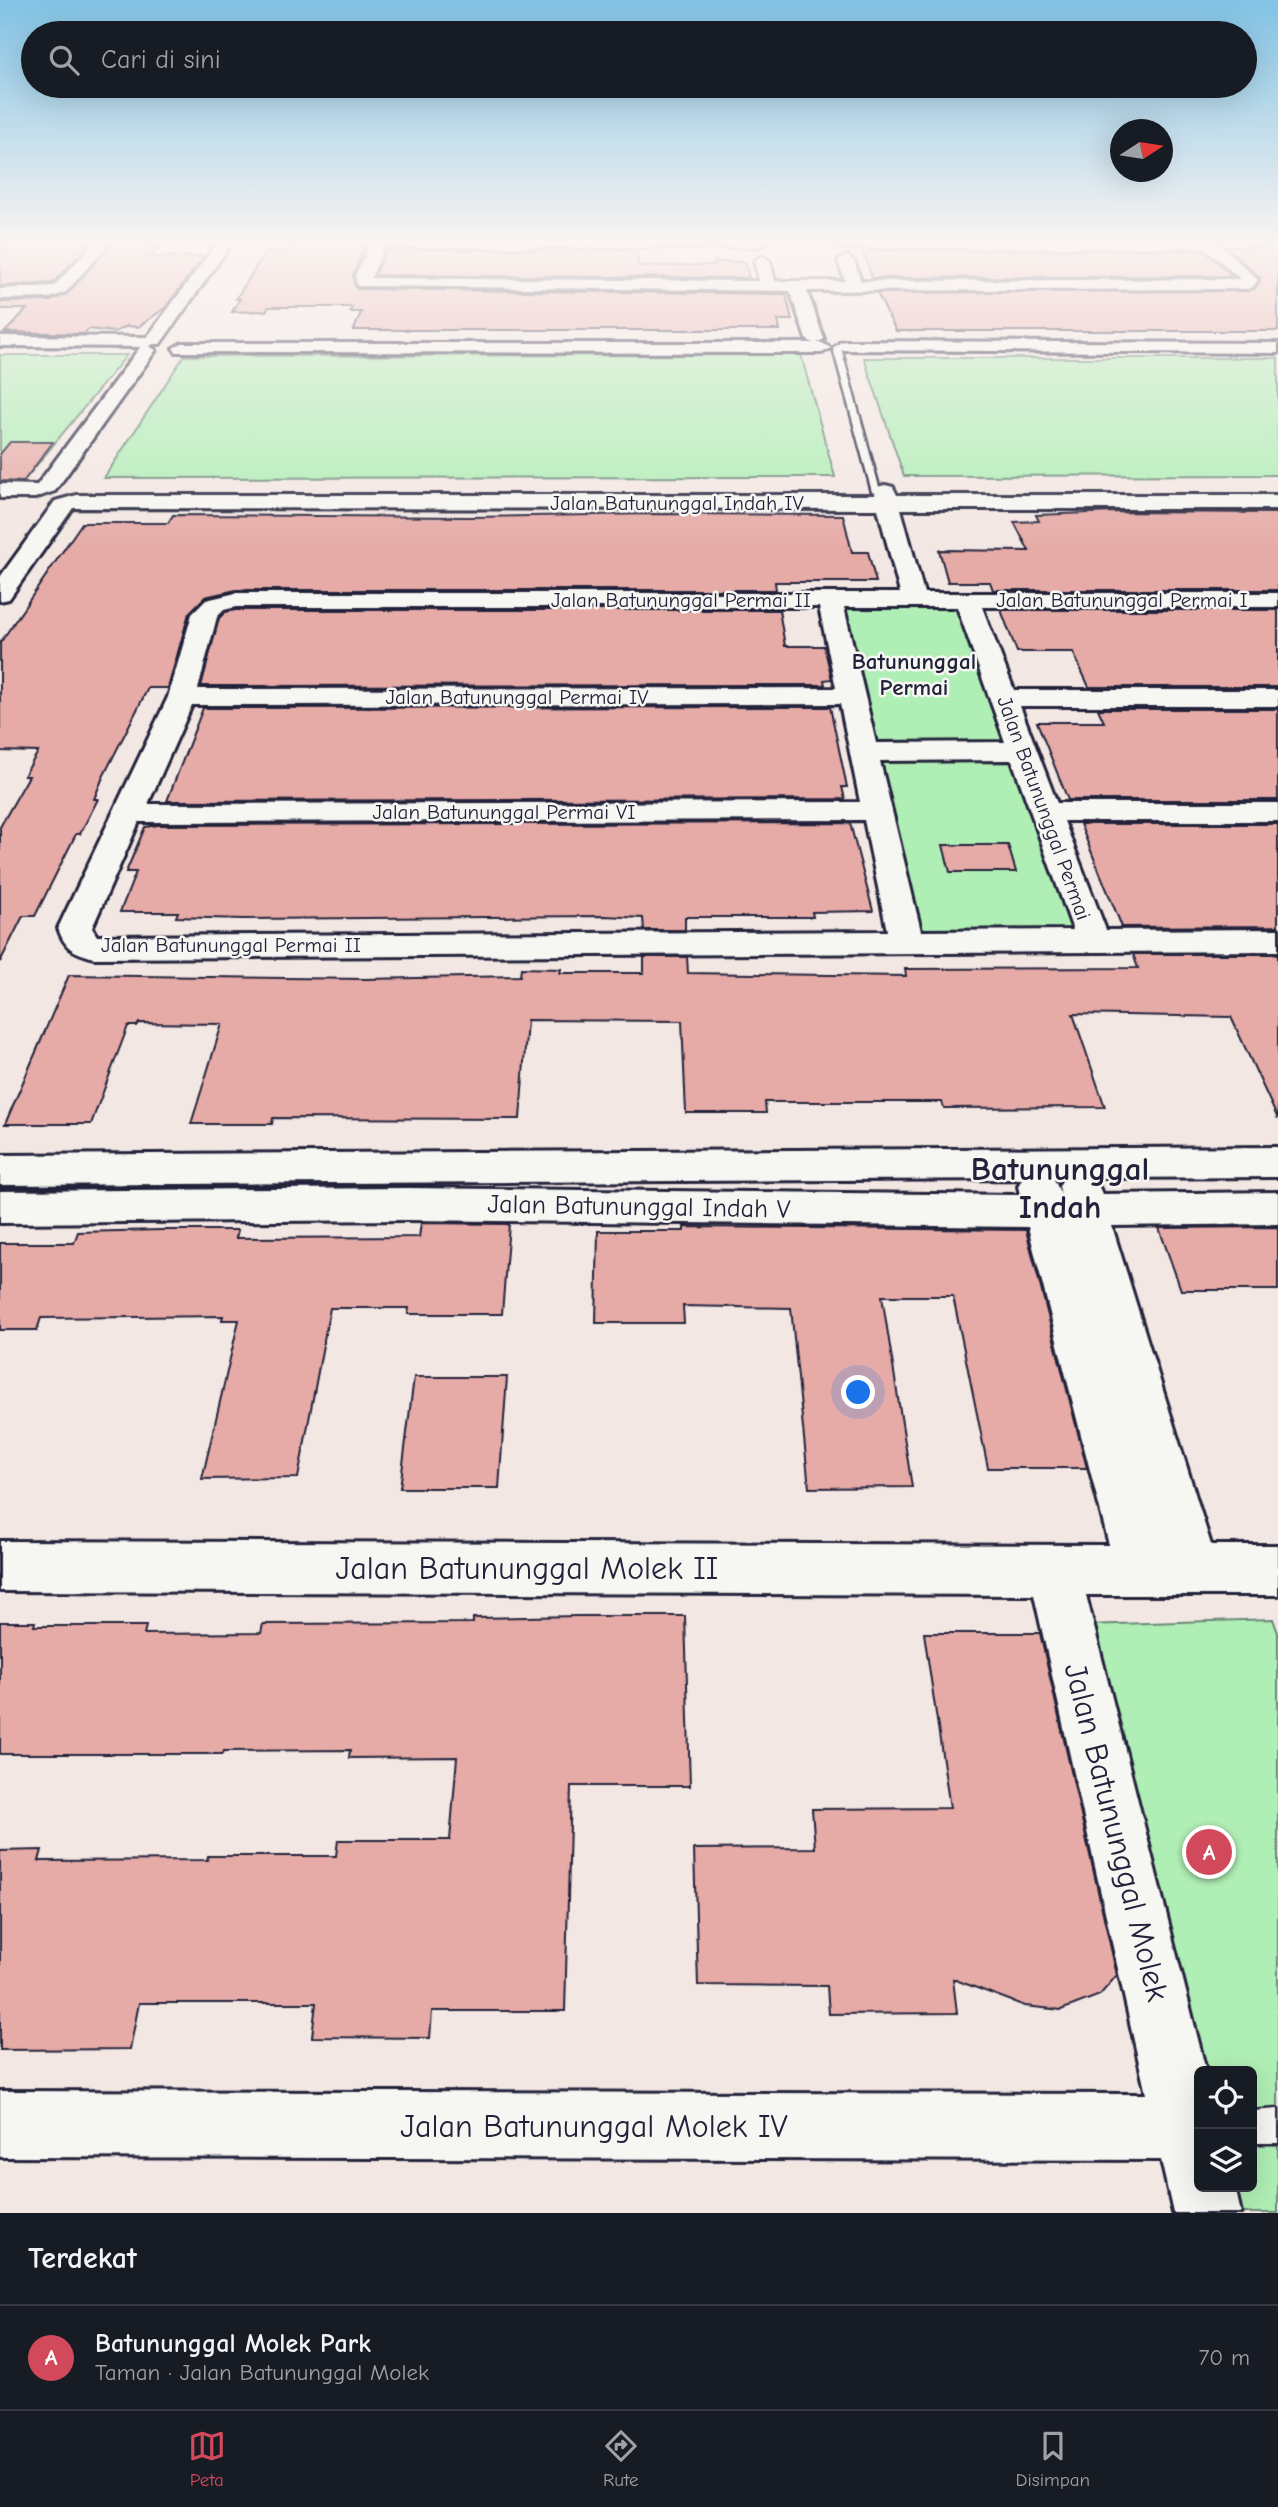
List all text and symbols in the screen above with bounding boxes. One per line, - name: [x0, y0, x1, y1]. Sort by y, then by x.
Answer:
- search box: [21, 21, 1257, 98]
- icon: search: [45, 41, 83, 79]
- text: Cari di sini: [101, 45, 221, 75]
- north arrow: [1110, 119, 1173, 182]
- street label: Jalan Batununggal Indah IV: [550, 491, 804, 515]
- street label: Jalan Batununggal Permai II: [551, 588, 811, 612]
- street label: Jalan Batununggal Permai I: [996, 588, 1248, 612]
- district label: Batununggal Permai: [852, 648, 976, 701]
- street label: Jalan Batununggal Permai IV: [386, 685, 649, 709]
- street label: Jalan Batununggal Permai: [992, 693, 1096, 923]
- street label: Jalan Batununggal Permai VI: [373, 800, 635, 824]
- street label: Jalan Batununggal Permai II: [101, 933, 361, 957]
- district label: Batununggal Indah: [971, 1150, 1149, 1226]
- street label: Jalan Batununggal Indah V: [487, 1189, 791, 1225]
- your location: [841, 1375, 875, 1409]
- street label: Jalan Batununggal Molek II: [336, 1550, 718, 1587]
- street label: Jalan Batununggal Molek: [1057, 1659, 1177, 2005]
- pin: A: [1186, 1826, 1232, 1878]
- map controls: [1194, 2066, 1257, 2192]
- button: locate: [1194, 2066, 1257, 2129]
- street label: Jalan Batununggal Molek IV: [400, 2108, 788, 2145]
- button: layers: [1194, 2129, 1257, 2192]
- text: Terdekat: [28, 2241, 137, 2276]
- text: Batununggal Molek Park: [95, 2329, 371, 2359]
- text: A: [45, 2344, 57, 2371]
- text: 70 m: [1198, 2344, 1250, 2371]
- text: Taman · Jalan Batununggal Molek: [95, 2359, 429, 2386]
- tab: Peta: [188, 2427, 226, 2491]
- tab: Rute: [602, 2427, 640, 2491]
- tab: Disimpan: [1015, 2427, 1090, 2491]

